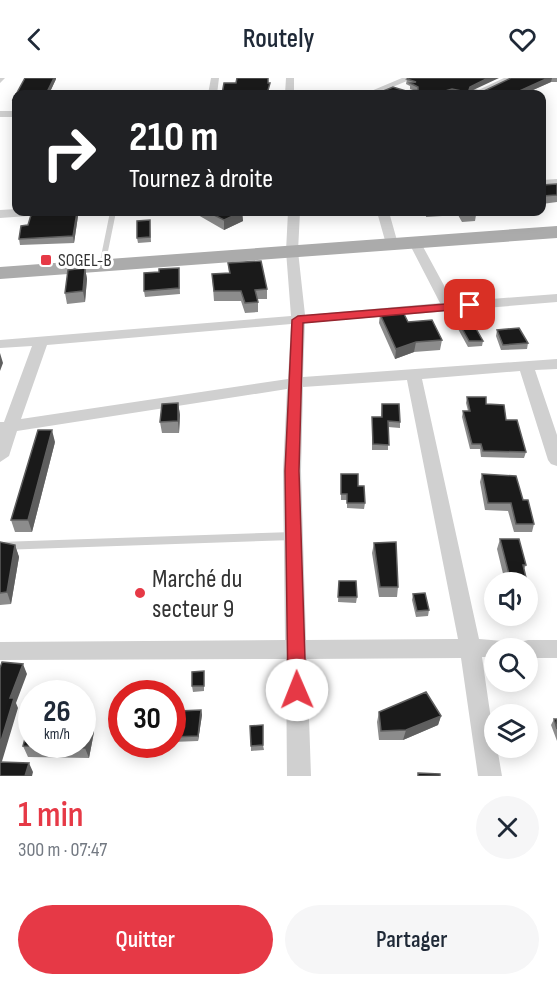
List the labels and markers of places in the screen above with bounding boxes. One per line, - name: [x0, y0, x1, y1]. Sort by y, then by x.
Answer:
- place label: SOGEL-B: [58, 250, 111, 271]
- marker: SOGEL-B: [39, 253, 53, 267]
- pin: [444, 279, 495, 330]
- place label: Marché du secteur 9: [152, 564, 242, 625]
- marker: Marché du secteur 9: [133, 586, 147, 600]

